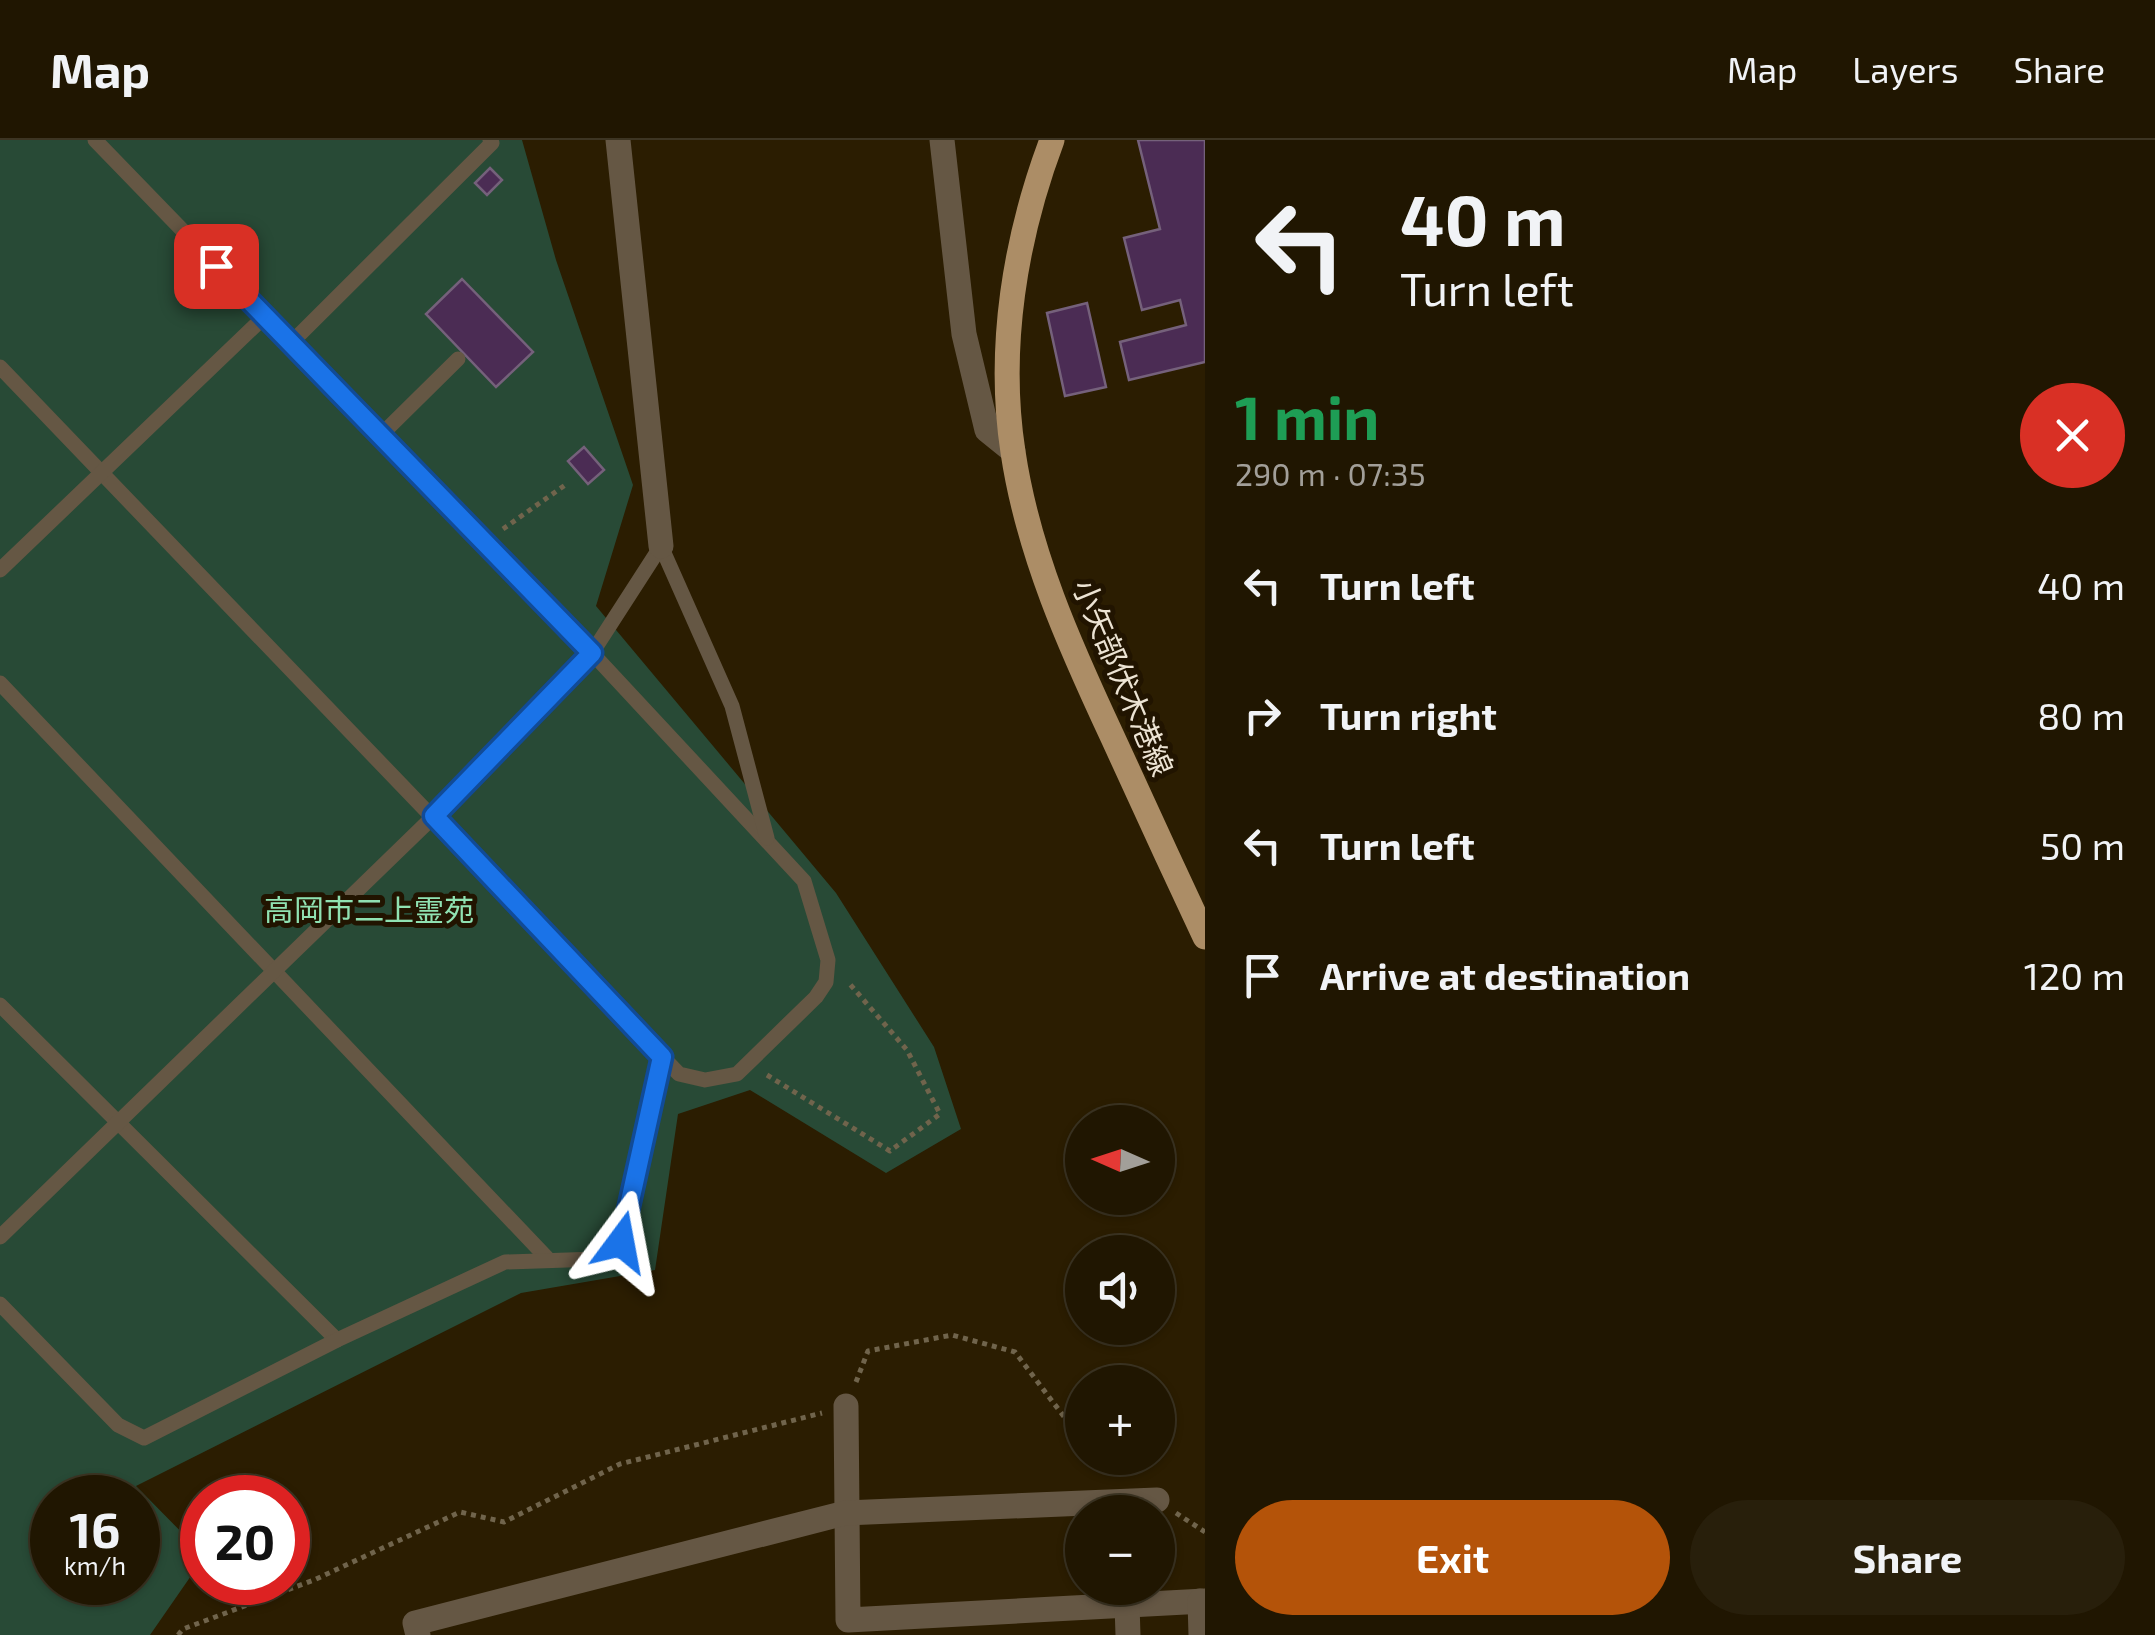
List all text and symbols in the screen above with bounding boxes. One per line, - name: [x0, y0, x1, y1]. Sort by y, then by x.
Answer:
- text: Map: [50, 40, 150, 98]
- text: Map: [1727, 48, 1797, 90]
- text: Layers: [1852, 48, 1958, 90]
- text: Share: [2013, 48, 2105, 90]
- text: 40 m: [1400, 176, 1566, 260]
- icon: left: [1235, 180, 1365, 310]
- pin: [174, 224, 259, 309]
- icon: arrive: [189, 239, 244, 294]
- text: Turn left: [1400, 261, 1574, 315]
- text: 1 min: [1235, 380, 1379, 452]
- button: close: [2020, 383, 2125, 488]
- text: 290 m · 07:35: [1235, 454, 1426, 492]
- icon: left: [1235, 558, 1290, 613]
- text: Turn left: [1320, 562, 1475, 608]
- text: 40 m: [2037, 562, 2125, 608]
- street label: 小矢部伏木港線: [1066, 573, 1182, 781]
- icon: right: [1235, 688, 1290, 743]
- text: Turn right: [1320, 692, 1497, 738]
- text: 80 m: [2037, 692, 2125, 738]
- icon: left: [1235, 818, 1290, 873]
- text: Turn left: [1320, 822, 1475, 868]
- text: 50 m: [2040, 822, 2125, 868]
- park label: 高岡市二上霊苑: [264, 891, 474, 927]
- icon: arrive: [1235, 948, 1290, 1003]
- text: Arrive at destination: [1320, 952, 1690, 998]
- text: 120 m: [2024, 952, 2125, 998]
- north arrow: [1065, 1105, 1175, 1215]
- map controls: [1065, 1105, 1175, 1605]
- position arrow: [569, 1190, 673, 1294]
- button: sound: [1065, 1235, 1175, 1345]
- button: +: [1065, 1365, 1175, 1475]
- speed limit sign: 20: [180, 1475, 310, 1605]
- button: −: [1065, 1495, 1175, 1605]
- text: 16: [69, 1498, 121, 1558]
- button: Exit: [1235, 1500, 1670, 1615]
- button: Share: [1690, 1500, 2125, 1615]
- text: km/h: [64, 1550, 126, 1580]

